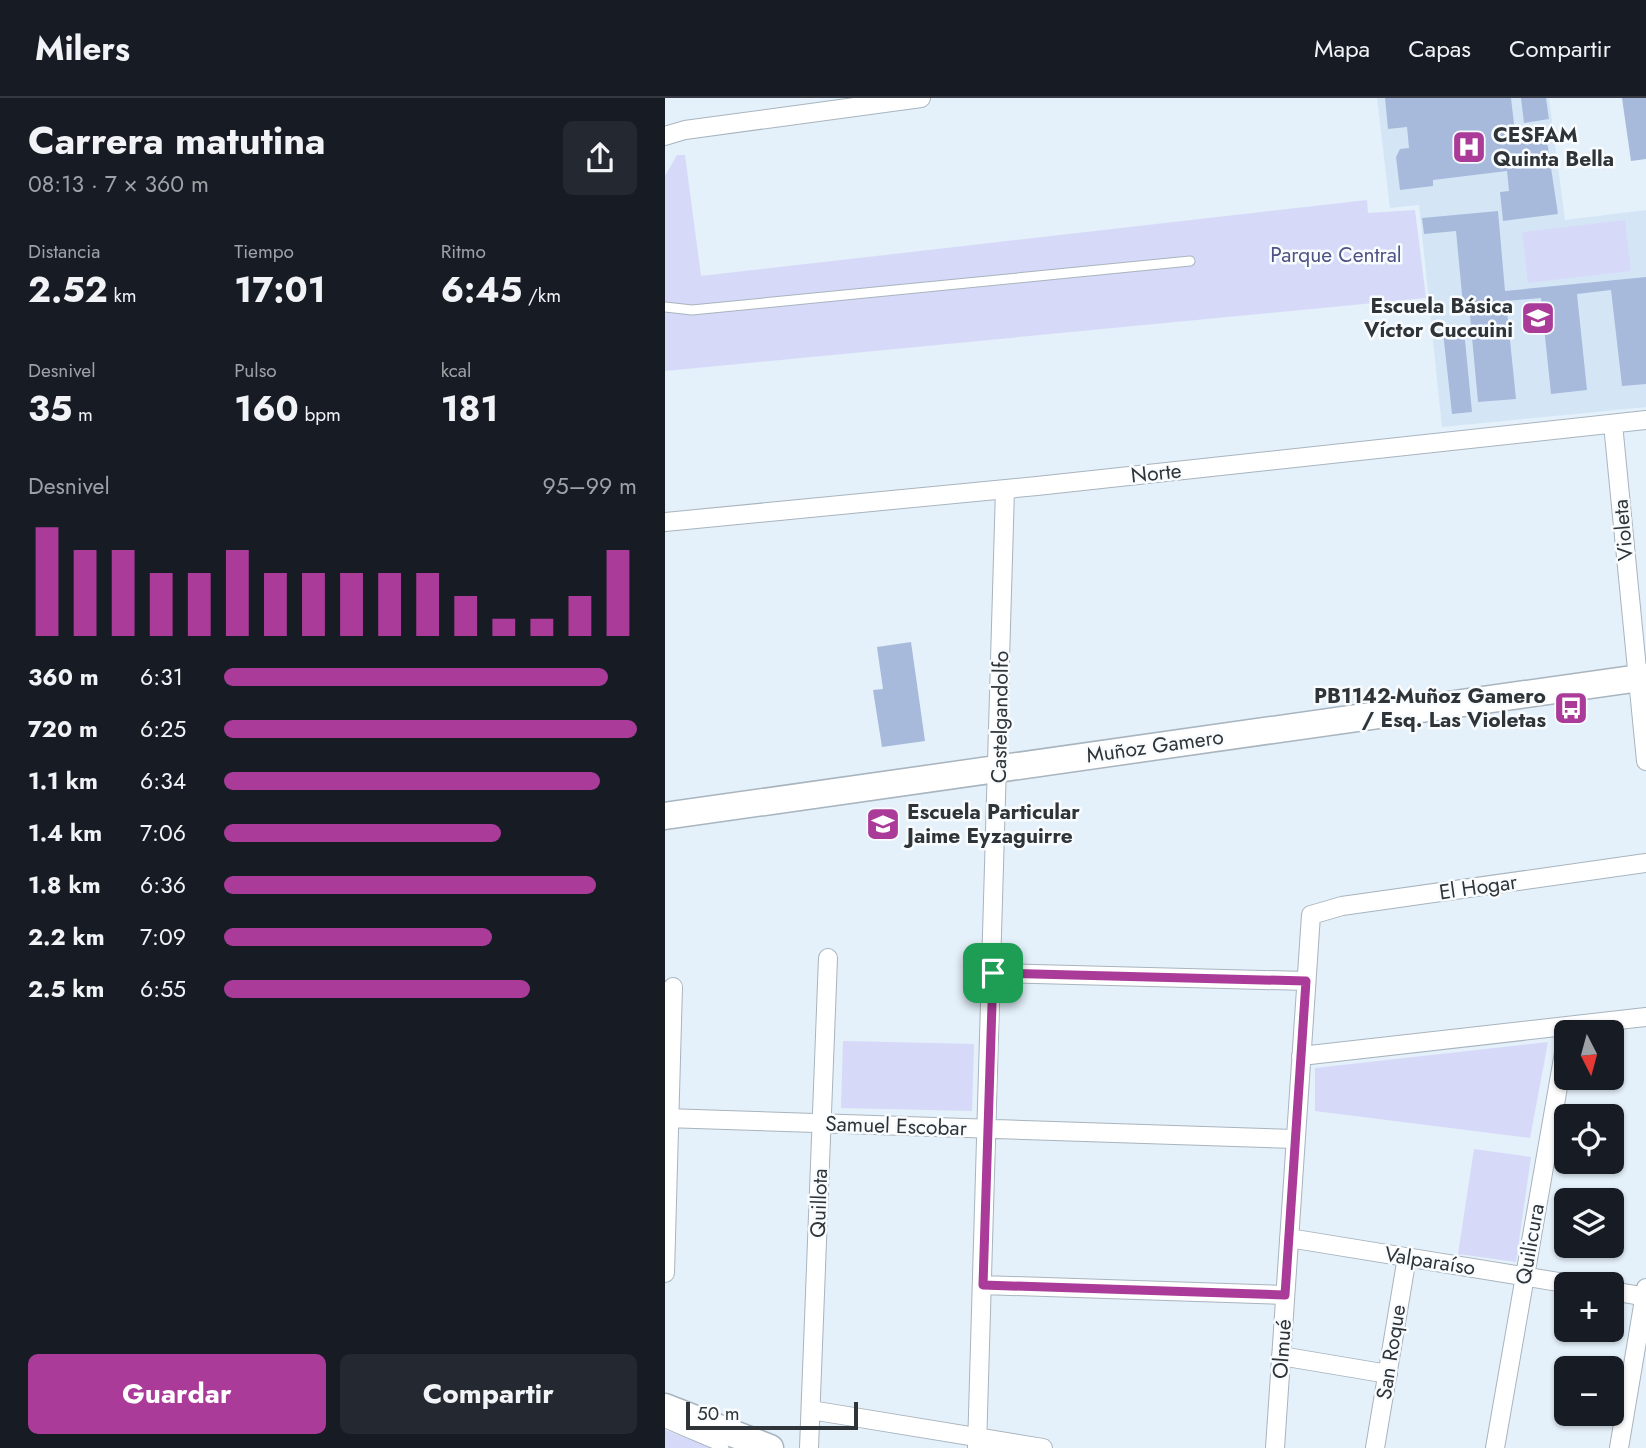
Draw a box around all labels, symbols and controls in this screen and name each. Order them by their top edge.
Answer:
text: Milers [35,25,130,72]
text: Mapa [1314,31,1370,66]
text: Capas [1408,31,1471,66]
text: Compartir [1509,31,1611,66]
text: Carrera matutina [28,113,326,168]
place label: CESFAM Quinta Bella [1493,120,1614,174]
button: share [563,121,637,195]
hospital icon: CESFAM Quinta Bella [1450,128,1488,166]
text: 08:13 · 7 × 360 m [28,167,209,201]
text: Distancia [28,238,100,265]
text: Tiempo [234,238,294,265]
text: Ritmo [441,238,486,265]
park label: Parque Central [1270,240,1402,270]
text: 2.52 [28,265,108,315]
text: 17:01 [234,265,326,315]
text: 6:45 [441,265,522,315]
text: km [108,282,137,309]
text: /km [522,282,561,309]
place label: Escuela Básica Víctor Cuccuini [1363,291,1513,345]
school or university icon: Escuela Básica Víctor Cuccuini [1519,299,1557,337]
text: Desnivel [28,357,96,384]
text: Pulso [234,357,277,384]
text: kcal [441,357,471,384]
text: 35 [28,384,72,434]
text: 160 [234,384,299,434]
text: 181 [441,384,498,434]
text: m [72,401,93,428]
text: bpm [299,401,341,428]
street label: Norte [1129,455,1183,491]
text: Desnivel [28,469,110,503]
text: 95–99 m [542,469,637,503]
street label: Violeta [1605,498,1641,562]
street label: Castelgandolfo [984,651,1016,783]
text: 360 m [28,660,99,694]
text: 6:31 [140,660,183,694]
place label: PB1142-Muñoz Gamero / Esq. Las Violetas [1314,681,1546,735]
bus stop icon: PB1142-Muñoz Gamero / Esq. Las Violetas [1552,689,1590,727]
text: 720 m [28,712,98,746]
text: 6:25 [140,712,186,746]
street label: Muñoz Gamero [1085,722,1225,770]
text: 1.1 km [28,764,98,798]
text: 6:34 [140,764,186,798]
place label: Escuela Particular Jaime Eyzaguirre [903,797,1080,851]
school or university icon: Escuela Particular Jaime Eyzaguirre [864,805,902,843]
text: 1.4 km [28,816,102,850]
text: 7:06 [140,816,186,850]
street label: El Hogar [1437,867,1520,907]
text: 1.8 km [28,868,101,902]
text: 6:36 [140,868,186,902]
text: 2.2 km [28,920,105,954]
text: 7:09 [140,920,186,954]
pin [963,943,1023,1003]
icon: arrive [974,954,1012,992]
text: 2.5 km [28,972,104,1006]
text: 6:55 [140,972,186,1006]
north arrow [1554,1020,1624,1090]
map controls [1554,1020,1624,1426]
button: locate [1554,1104,1624,1174]
street label: Samuel Escobar [825,1109,968,1143]
street label: Quillota [803,1168,835,1238]
button: layers [1554,1188,1624,1258]
street label: Quilicura [1508,1201,1552,1287]
street label: Valparaíso [1382,1239,1478,1283]
button: + [1554,1272,1624,1342]
street label: San Roque [1369,1302,1413,1402]
street label: Olmué [1265,1318,1299,1380]
button: Guardar [28,1354,326,1434]
button: Compartir [340,1354,637,1434]
button: − [1554,1356,1624,1426]
scale bar [686,1399,857,1431]
text: 50 m [697,1400,740,1427]

